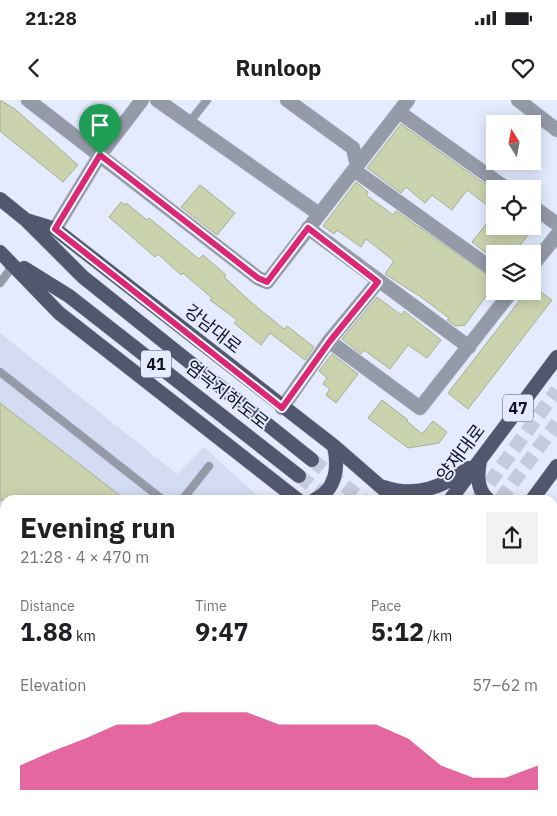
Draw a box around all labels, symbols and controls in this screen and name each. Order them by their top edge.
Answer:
text: 21:28 [25,6,77,30]
text: Runloop [236,53,321,82]
icon: back [20,54,48,82]
icon: heart [509,54,537,82]
pin [79,104,121,155]
icon: arrive [86,111,114,139]
north arrow [486,115,541,170]
map controls [486,115,541,300]
button: locate [486,180,541,235]
button: layers [486,245,541,300]
street label: 강남대로 [180,299,246,358]
road number: 41 [141,350,171,378]
street label: 염곡지하도로 [181,355,274,434]
road number: 47 [503,394,533,422]
street label: 양재대로 [431,419,490,486]
text: Evening run [20,509,176,546]
button: share [486,512,538,564]
text: 21:28 · 4 × 470 m [20,547,149,567]
text: Distance [20,597,75,615]
text: Time [195,597,227,615]
text: Pace [371,597,401,615]
text: 1.88 [20,615,73,648]
text: 9:47 [195,615,249,648]
text: 5:12 [371,615,424,648]
text: km [73,627,96,645]
text: /km [424,627,452,645]
text: Elevation [20,675,86,695]
text: 57–62 m [472,675,538,695]

